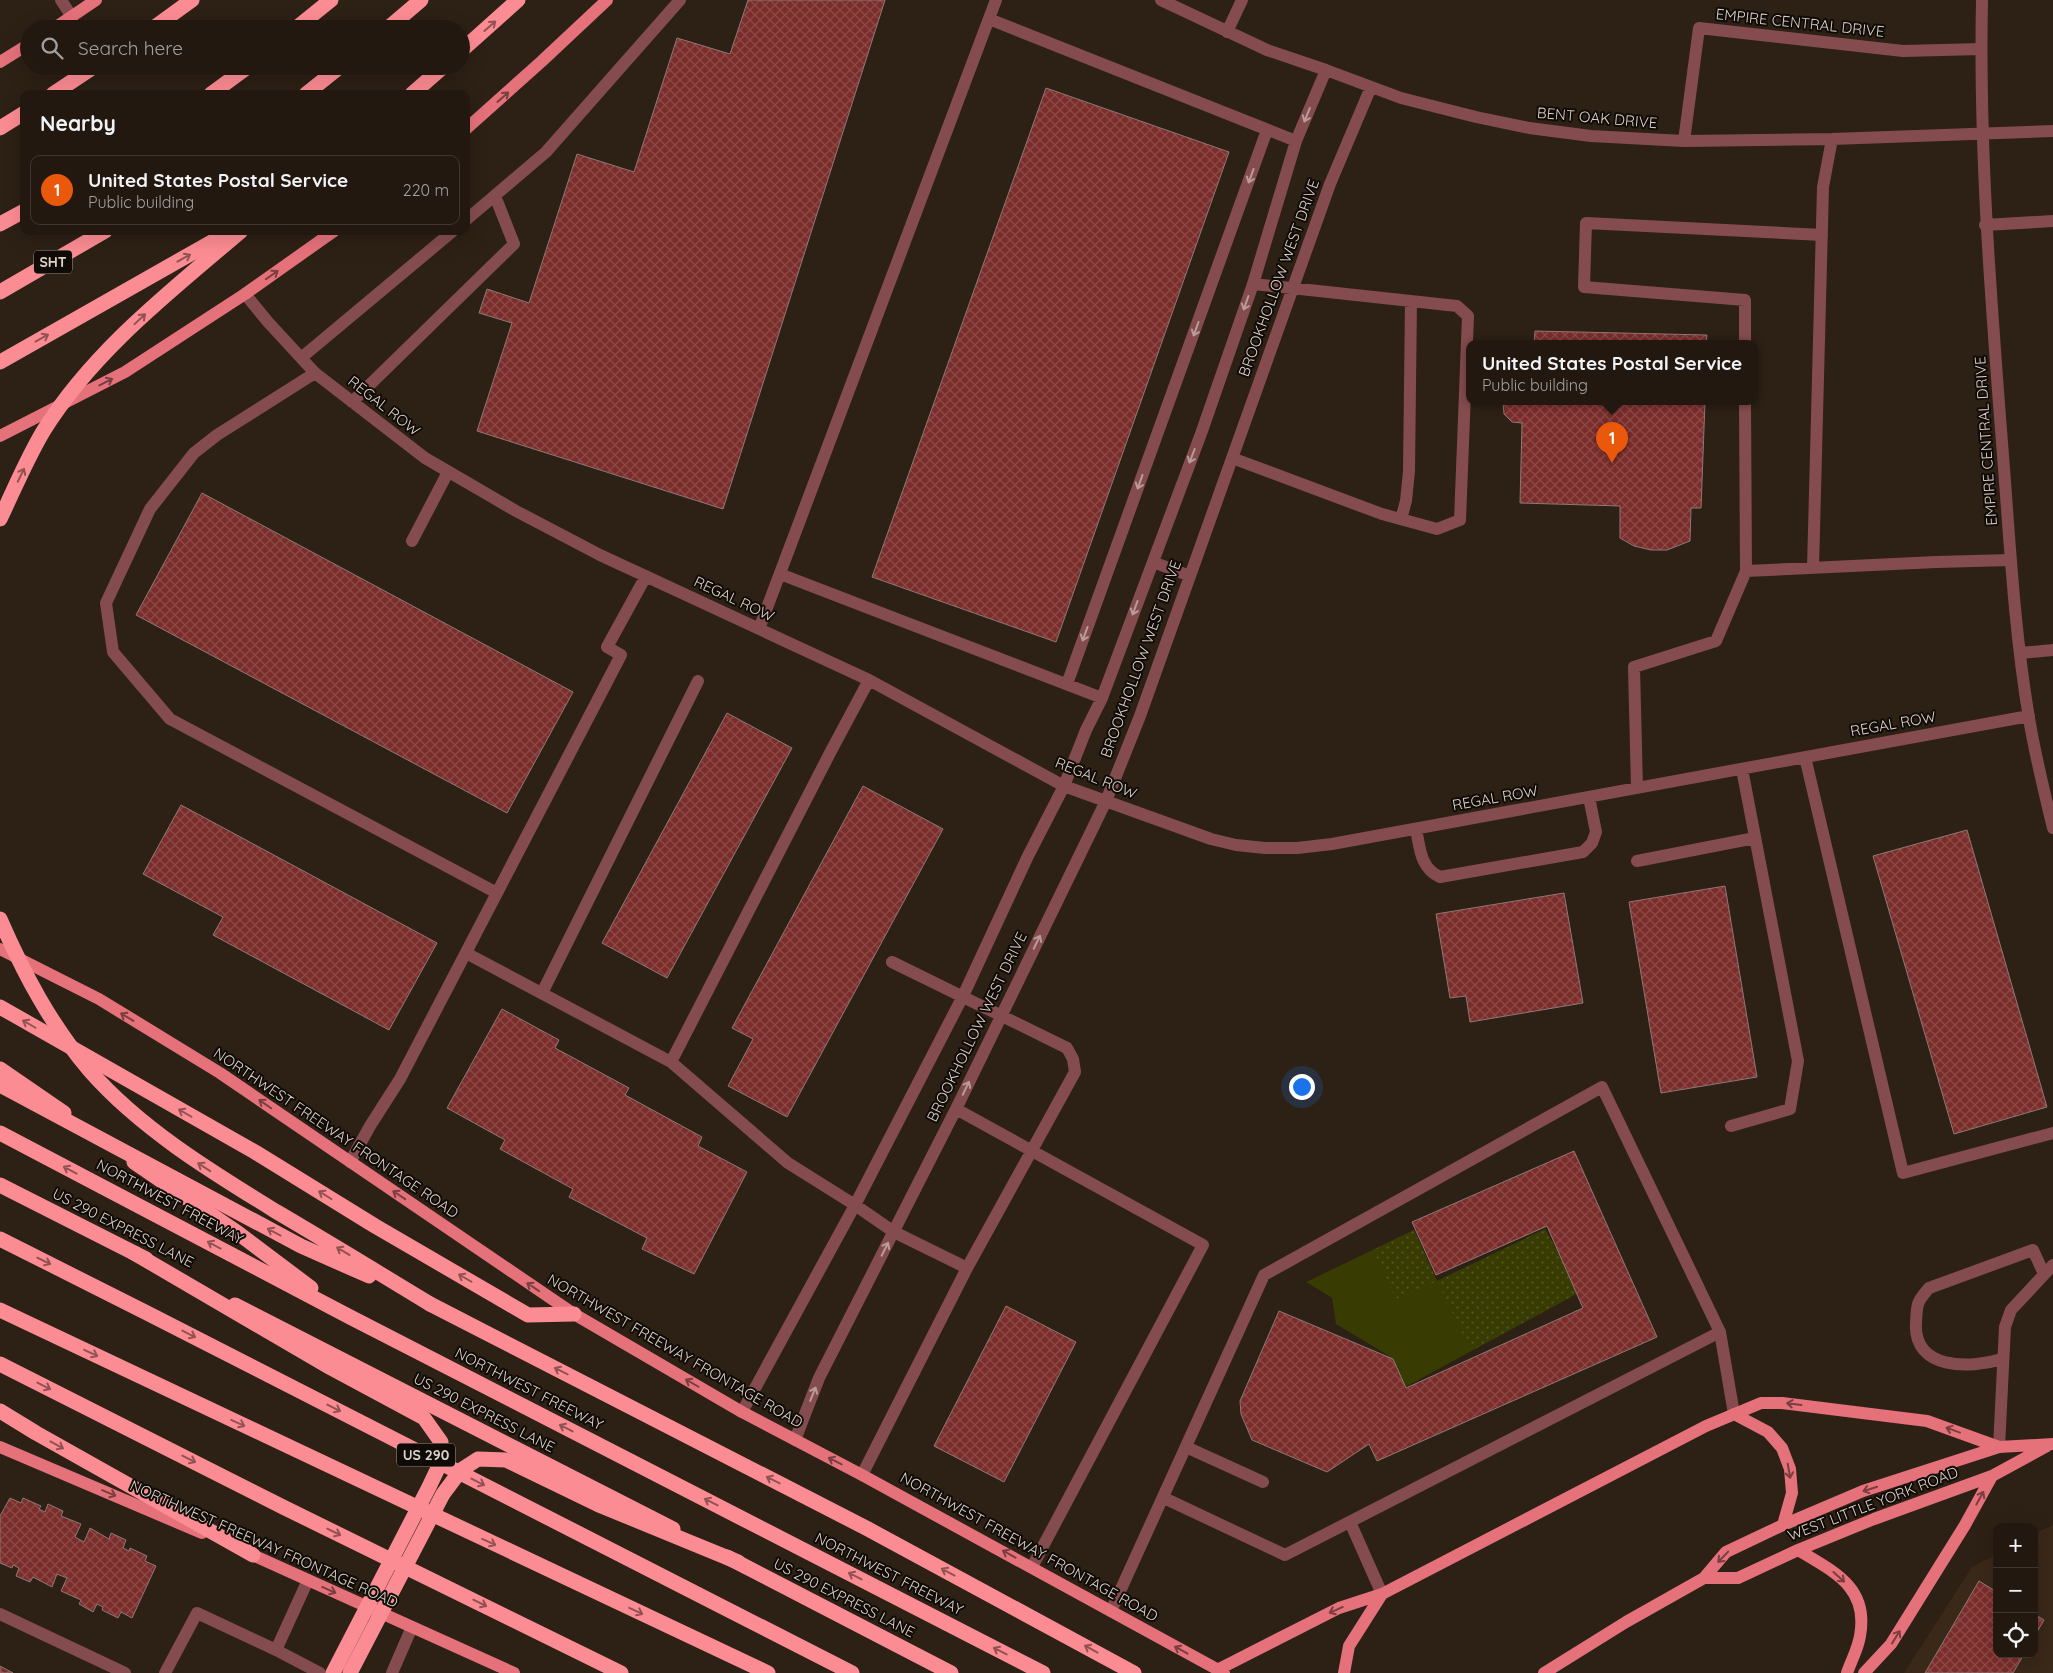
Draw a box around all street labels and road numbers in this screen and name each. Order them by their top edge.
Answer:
street label: EMPIRE CENTRAL DRIVE [1715,4,1885,41]
street label: BENT OAK DRIVE [1536,103,1658,132]
street label: BROOKHOLLOW WEST DRIVE [1234,177,1323,379]
road number: SHT [34,250,72,274]
street label: EMPIRE CENTRAL DRIVE [1970,356,2001,526]
street label: REGAL ROW [344,371,425,440]
street label: BROOKHOLLOW WEST DRIVE [1096,558,1185,760]
street label: REGAL ROW [691,572,778,626]
street label: REGAL ROW [1849,707,1938,740]
street label: REGAL ROW [1052,753,1140,803]
street label: REGAL ROW [1451,781,1540,814]
street label: BROOKHOLLOW WEST DRIVE [922,929,1031,1125]
street label: NORTHWEST FREEWAY FRONTAGE ROAD [210,1043,463,1222]
street label: NORTHWEST FREEWAY [93,1155,248,1249]
street label: US 290 EXPRESS LANE [49,1184,197,1271]
street label: NORTHWEST FREEWAY FRONTAGE ROAD [544,1269,806,1432]
street label: NORTHWEST FREEWAY [452,1343,607,1434]
street label: US 290 EXPRESS LANE [410,1370,558,1456]
road number: US 290 [397,1444,455,1466]
street label: WEST LITTLE YORK ROAD [1785,1462,1961,1545]
street label: NORTHWEST FREEWAY FRONTAGE ROAD [897,1468,1162,1626]
street label: NORTHWEST FREEWAY FRONTAGE ROAD [127,1476,401,1612]
street label: NORTHWEST FREEWAY [812,1528,967,1619]
street label: US 290 EXPRESS LANE [770,1554,918,1641]

